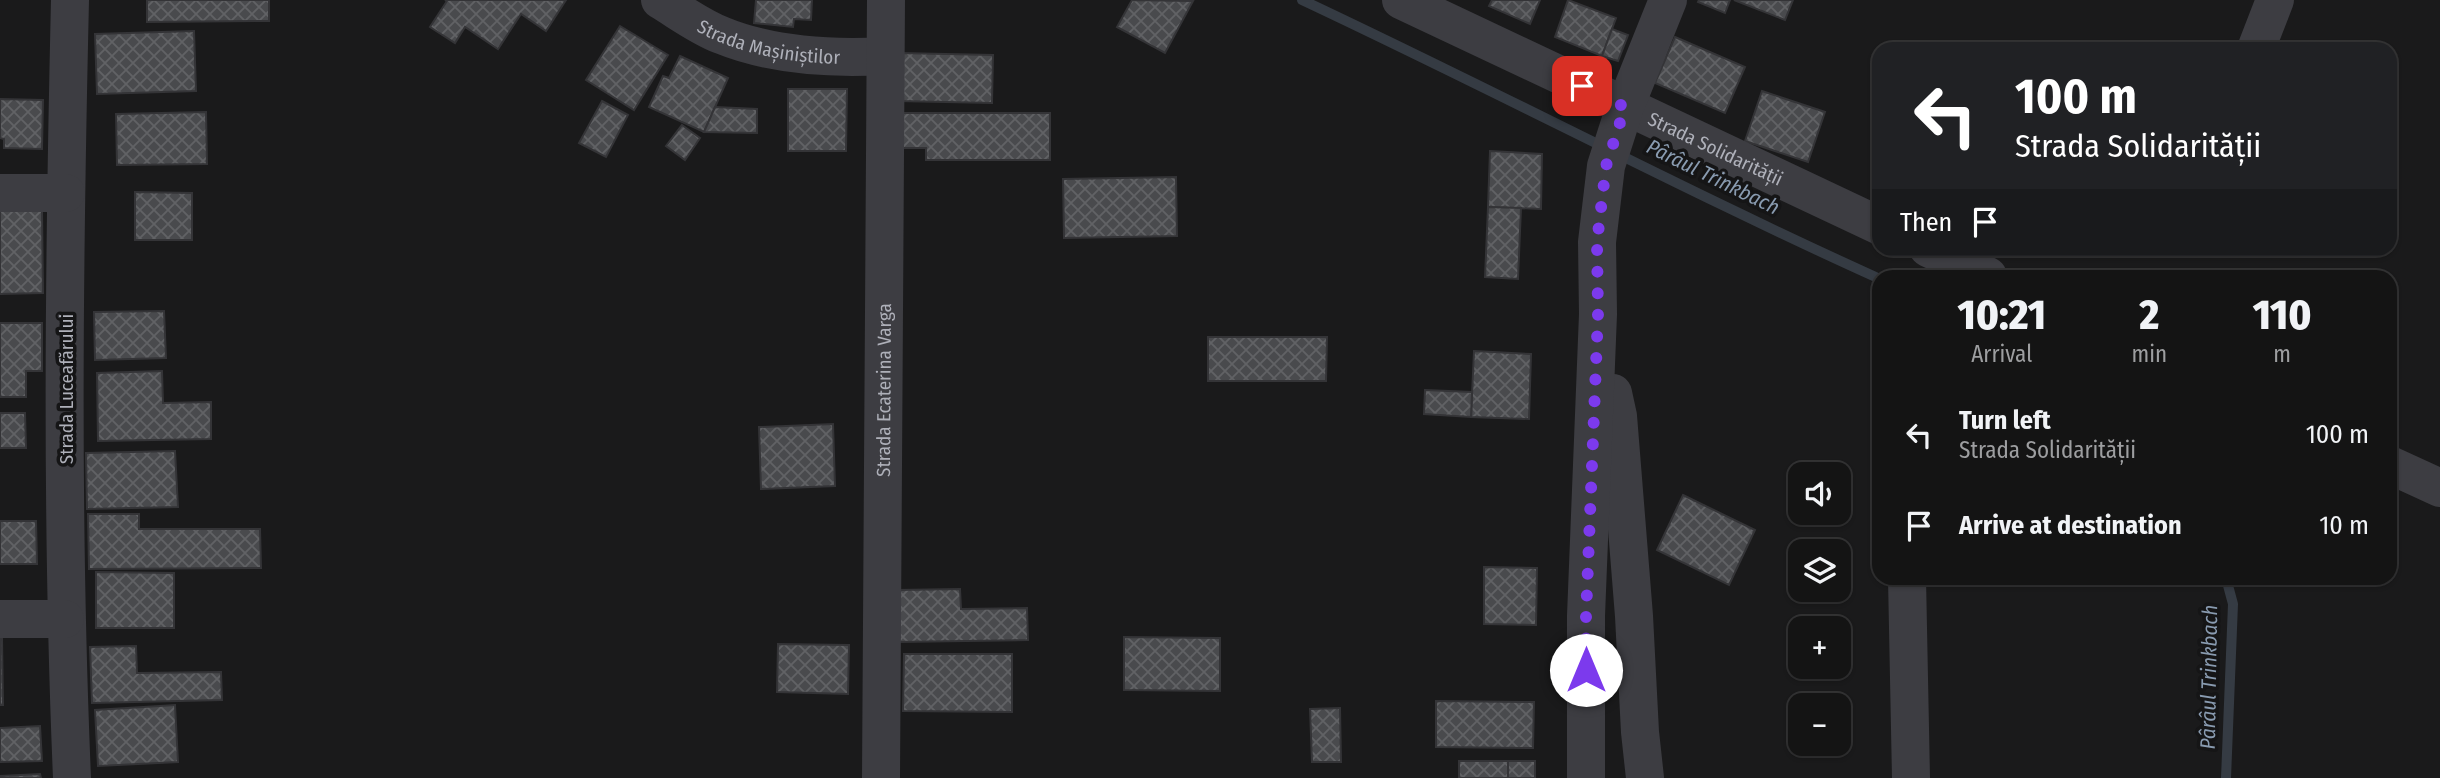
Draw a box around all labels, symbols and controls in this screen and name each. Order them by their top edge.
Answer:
street label: Strada Mașiniștilor [693,15,841,69]
pin [1552,56,1612,116]
icon: arrive [1563,67,1601,105]
text: 100 m [2015,67,2137,126]
icon: left [1900,70,1991,161]
street label: Strada Solidarității [1644,107,1787,191]
text: Strada Solidarității [2015,127,2261,165]
water label: Pârâul Trinkbach [1642,134,1784,220]
icon: arrive [1966,203,2004,241]
text: Then [1900,207,1952,238]
text: 10:21 [1958,290,2046,340]
text: 2 [2139,290,2159,340]
text: 110 [2253,290,2311,340]
street label: Strada Ecaterina Varga [872,303,896,477]
street label: Strada Luceafărului [55,314,78,464]
text: Arrival [1971,340,2032,368]
text: min [2131,340,2167,368]
text: m [2273,340,2291,368]
text: Turn left [1959,405,2051,436]
icon: left [1900,416,1938,454]
text: 100 m [2306,419,2369,450]
text: Strada Solidarității [1959,436,2136,464]
map controls [1788,462,1851,756]
button: sound [1788,462,1851,525]
icon: arrive [1900,507,1938,545]
text: Arrive at destination [1959,510,2182,541]
text: 10 m [2319,510,2369,541]
button: layers [1788,539,1851,602]
water label: Pârâul Trinkbach [2195,604,2223,750]
button: + [1788,616,1851,679]
position arrow [1549,633,1623,707]
button: − [1788,693,1851,756]

